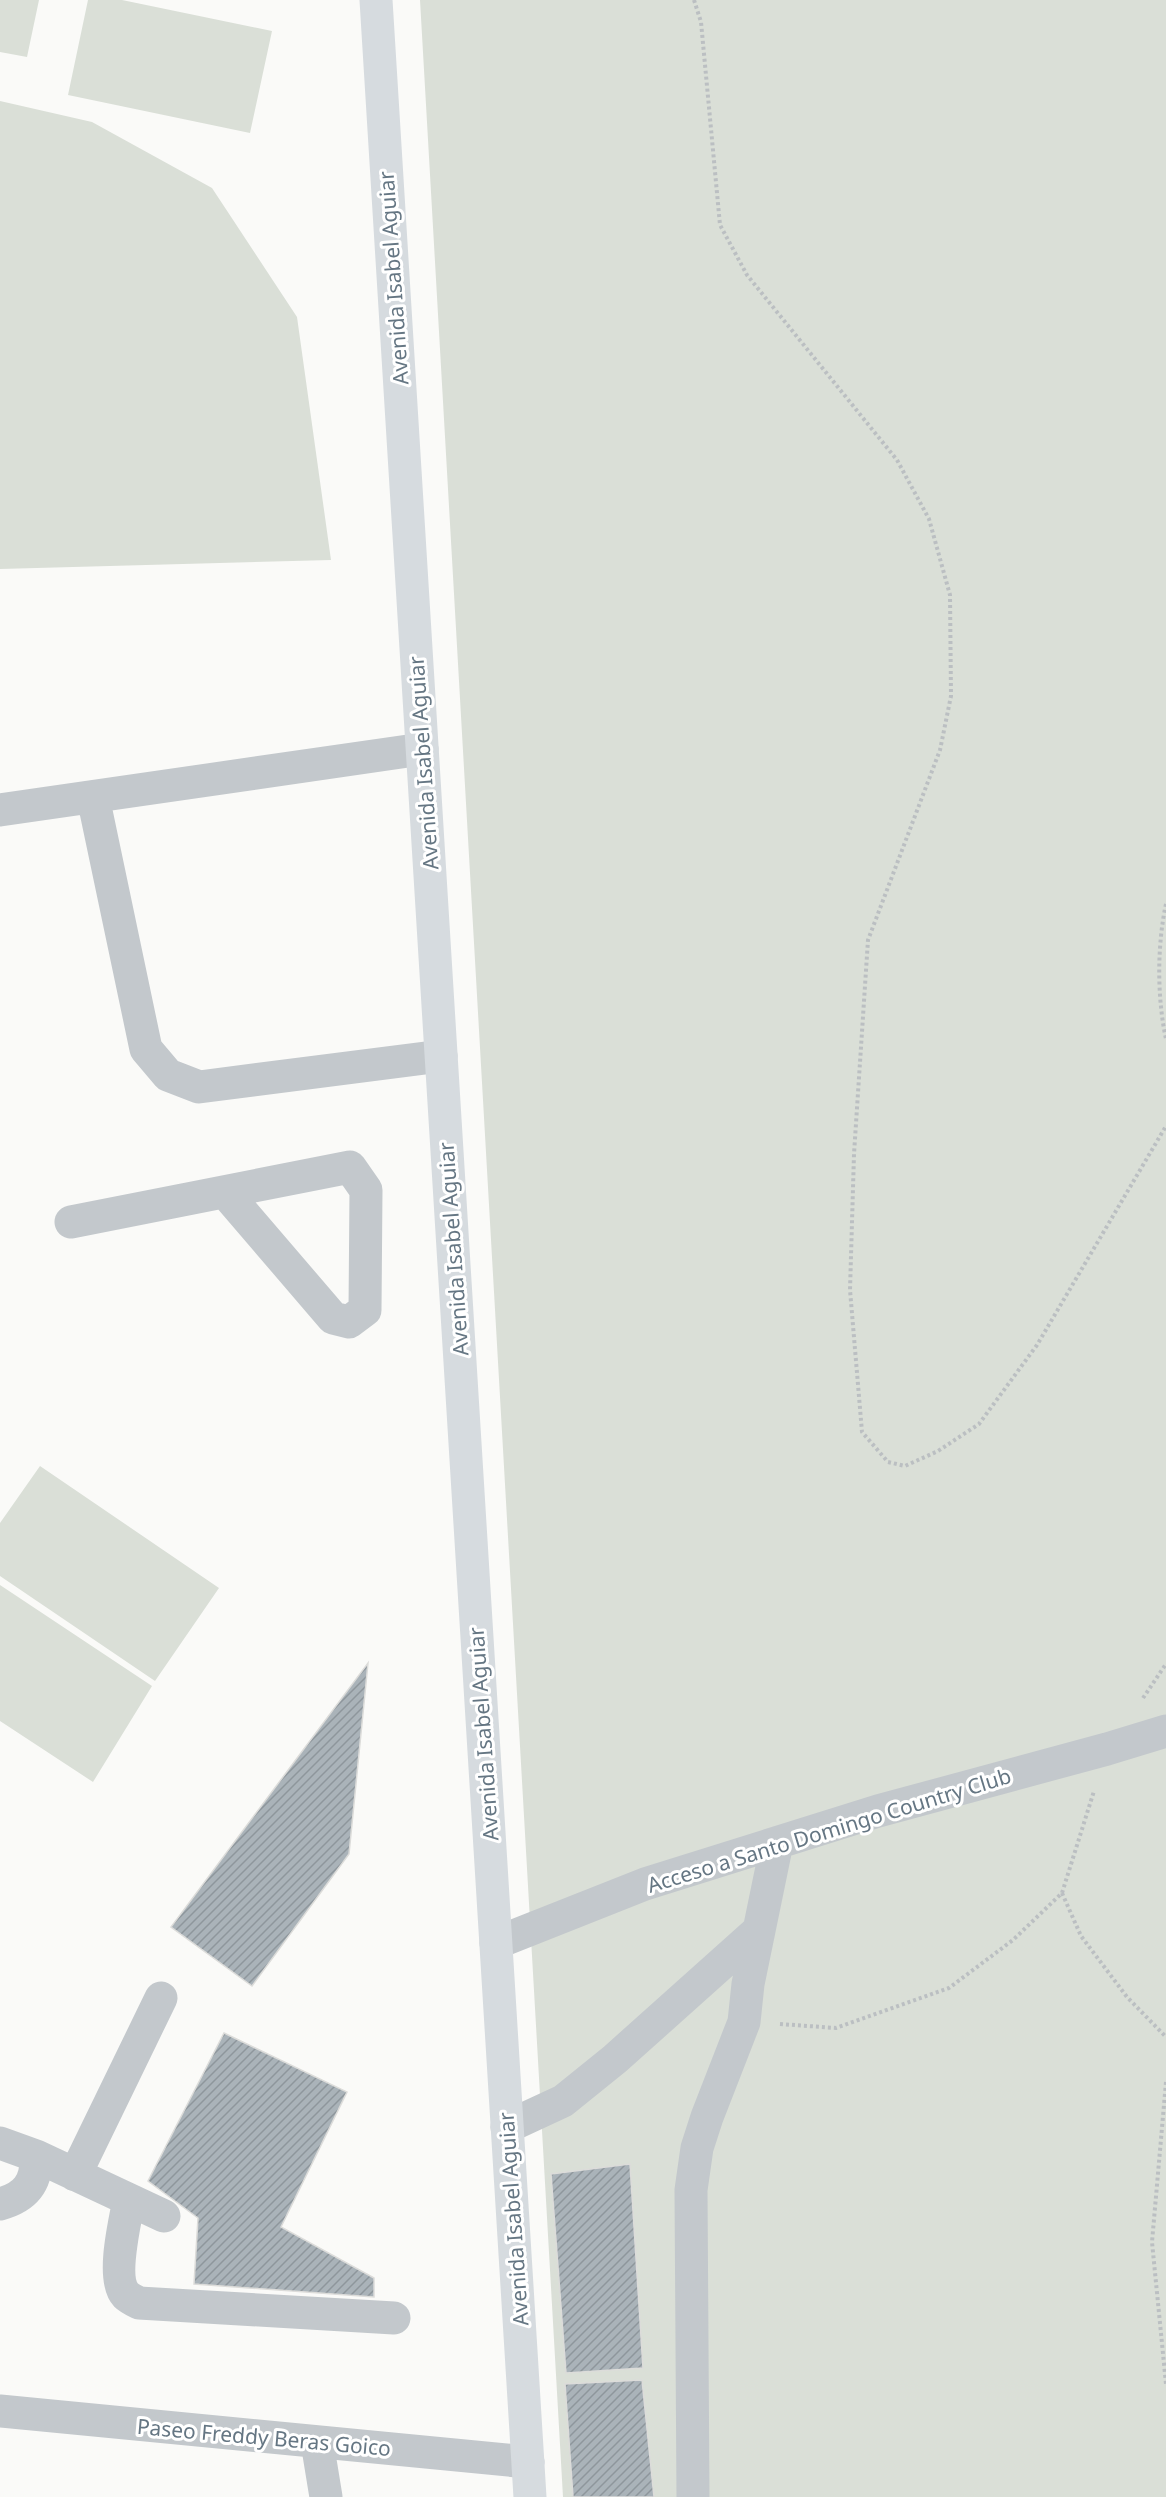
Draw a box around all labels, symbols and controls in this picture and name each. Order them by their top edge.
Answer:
street label: Avenida Isabel Aguiar [372,170,414,386]
street label: Avenida Isabel Aguiar [402,655,444,871]
street label: Avenida Isabel Aguiar [432,1141,474,1357]
street label: Avenida Isabel Aguiar [462,1626,504,1842]
street label: Acceso a Santo Domingo Country Club [644,1761,1014,1899]
street label: Avenida Isabel Aguiar [492,2111,534,2327]
street label: Paseo Freddy Beras Goico [136,2412,392,2462]

